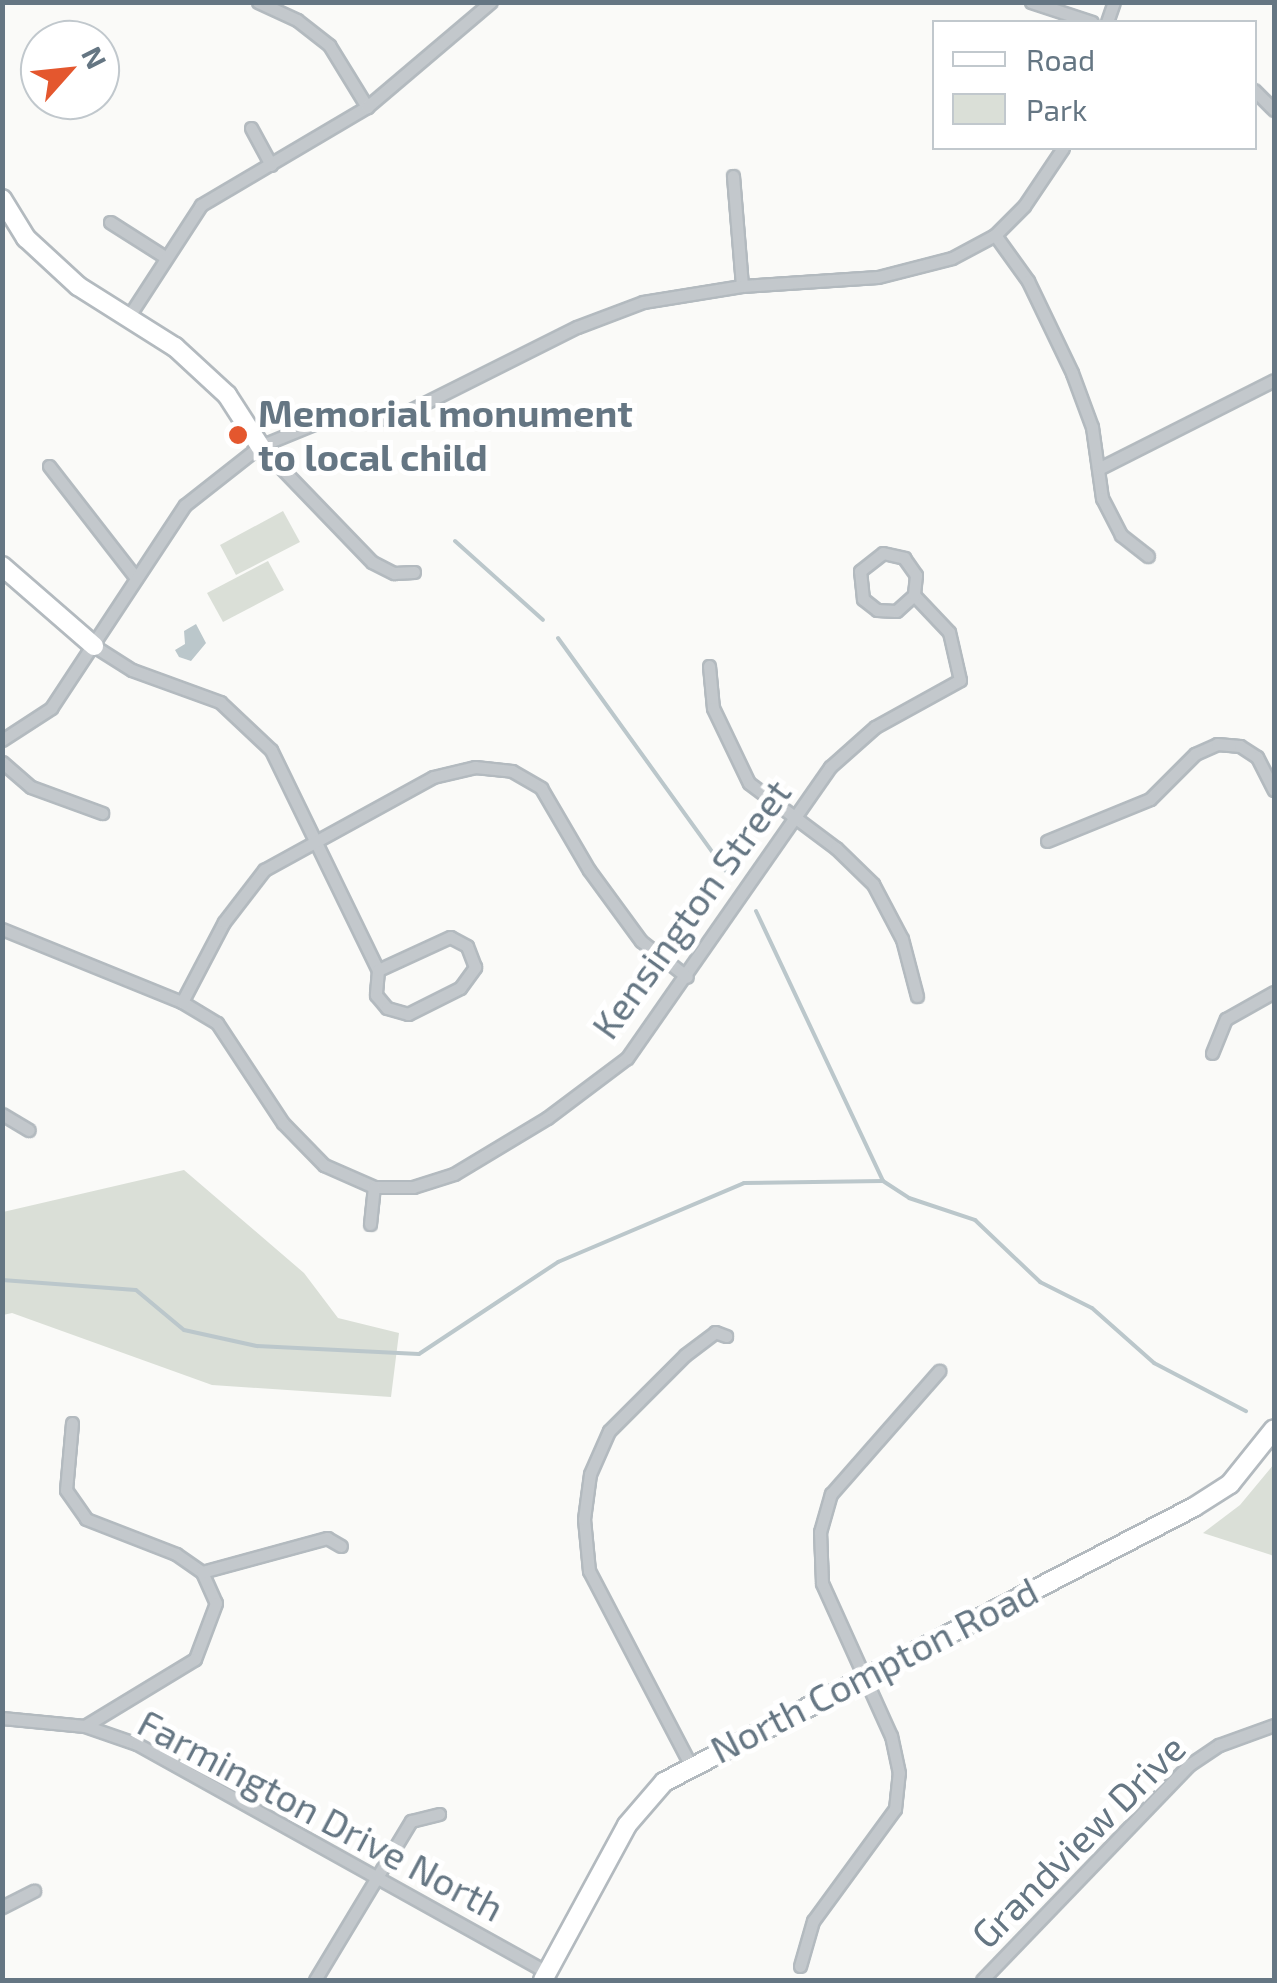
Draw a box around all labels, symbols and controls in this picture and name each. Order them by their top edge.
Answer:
north arrow [20,20,120,120]
legend [932,20,1257,150]
text: N [75,41,115,74]
text: Road [1026,41,1095,77]
text: Park [1026,91,1087,127]
place label: Memorial monument to local child [258,390,634,479]
marker: Memorial monument to local child [227,424,249,446]
street label: Kensington Street [582,771,800,1047]
street label: North Compton Road [703,1568,1045,1772]
street label: Farmington Drive North [131,1699,511,1931]
street label: Grandview Drive [962,1725,1194,1957]

